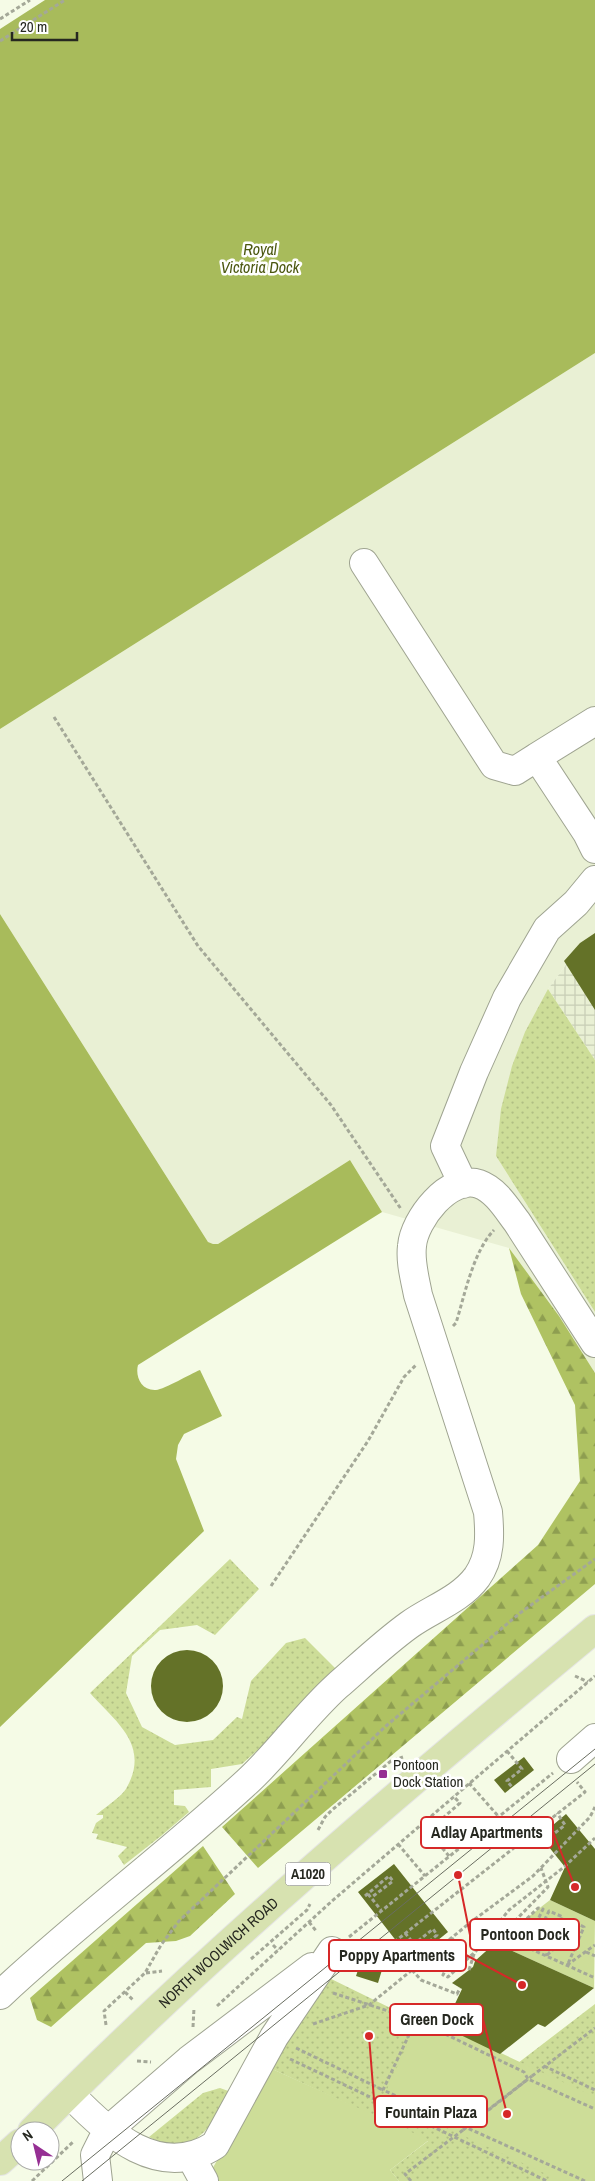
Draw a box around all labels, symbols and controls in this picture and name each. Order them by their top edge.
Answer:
scale bar [12,10,78,42]
text: 20 m [20,16,47,37]
water label: Royal Victoria Dock [221,238,300,278]
place label: Pontoon Dock Station [393,1754,463,1792]
marker: Pontoon Dock Station [377,1768,389,1780]
callout: Adlay Apartments [421,1817,553,1848]
text: Adlay Apartments [431,1821,543,1843]
road number: A1020 [286,1862,330,1886]
street label: NORTH WOOLWICH ROAD [154,1892,283,2013]
callout: Pontoon Dock [470,1919,579,1950]
text: Pontoon Dock [481,1923,570,1945]
callout: Poppy Apartments [329,1940,466,1971]
text: Poppy Apartments [339,1944,455,1966]
callout: Green Dock [390,2004,483,2035]
text: Green Dock [400,2008,475,2030]
callout: Fountain Plaza [375,2096,487,2127]
text: Fountain Plaza [385,2101,478,2123]
north arrow [10,2121,60,2171]
text: N [19,2126,36,2145]

